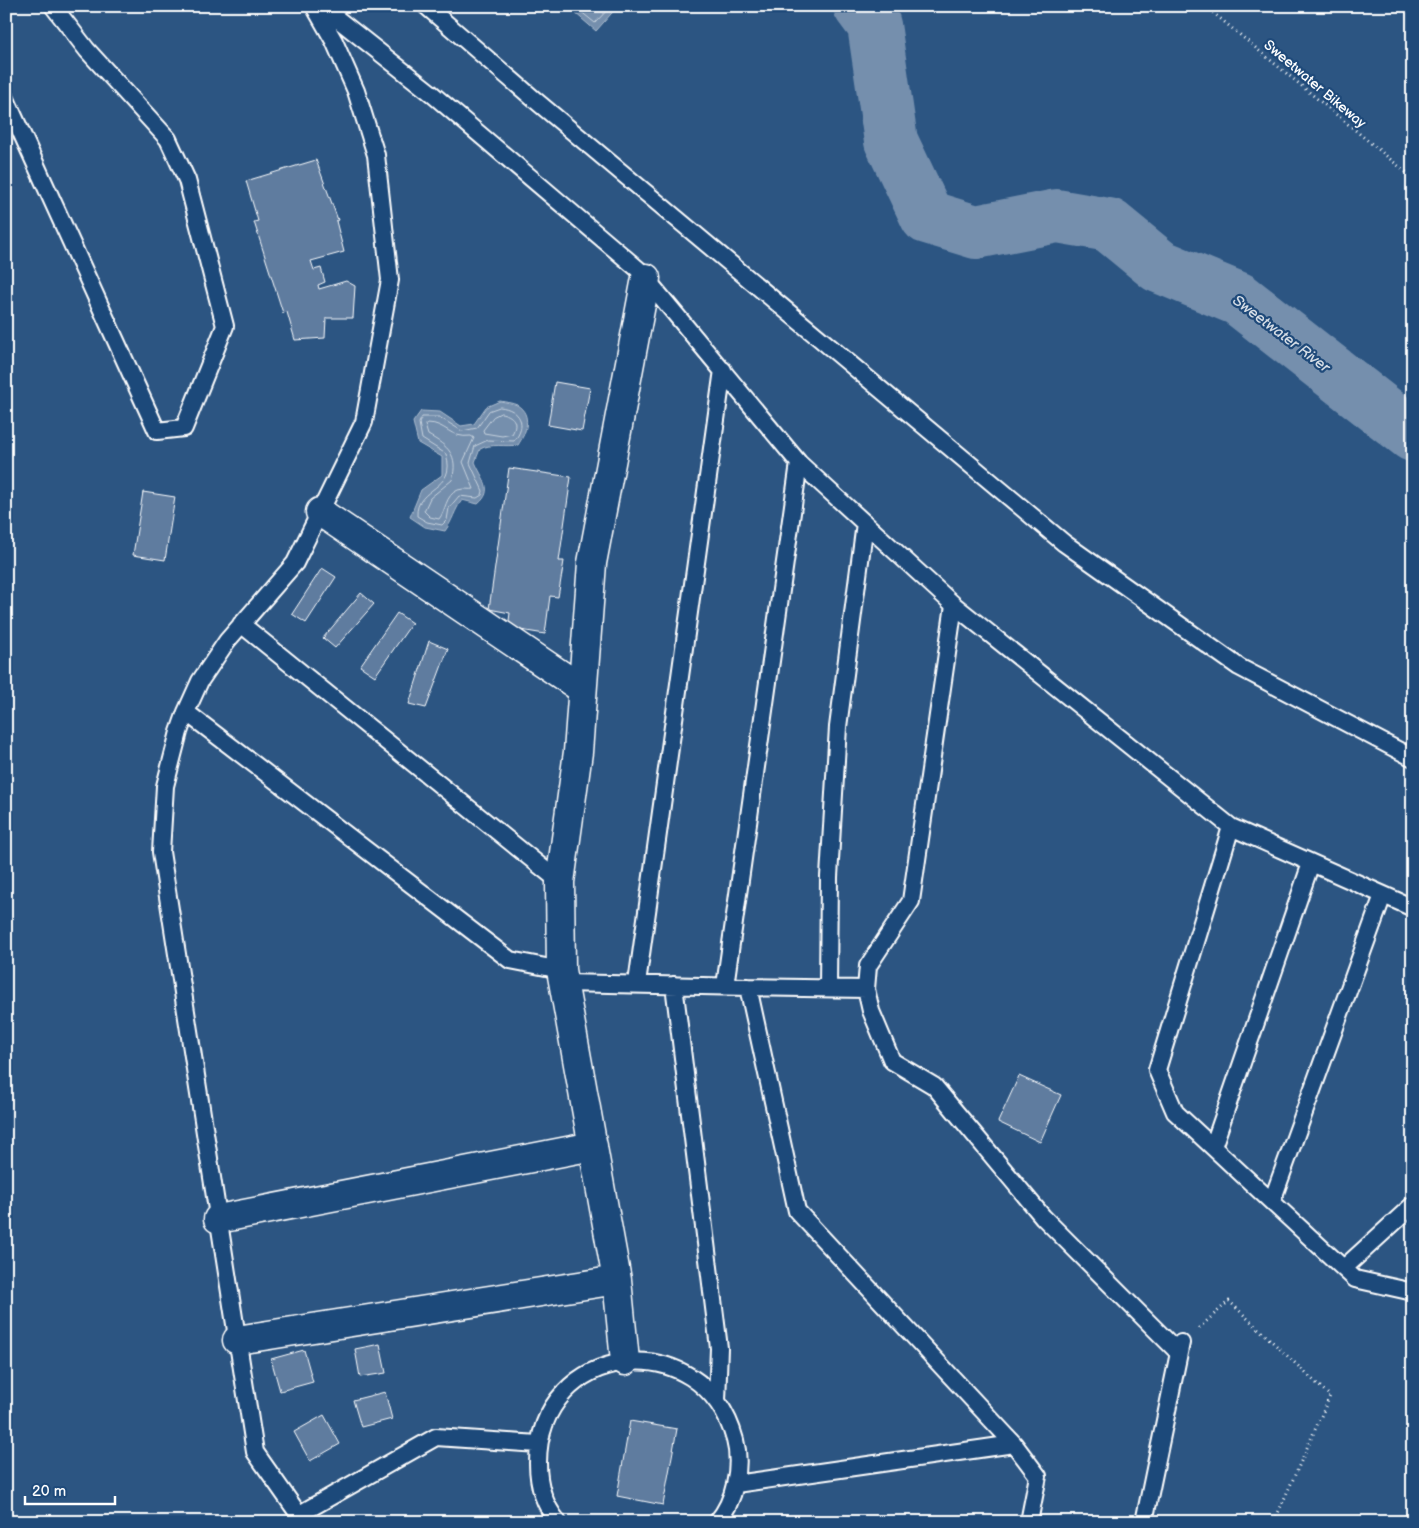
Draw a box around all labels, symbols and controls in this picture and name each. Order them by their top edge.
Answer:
street label: Sweetwater Bikeway [1260,36,1370,132]
water label: Sweetwater River [1228,291,1335,378]
scale bar [25,1473,115,1505]
text: 20 m [32,1482,66,1501]

